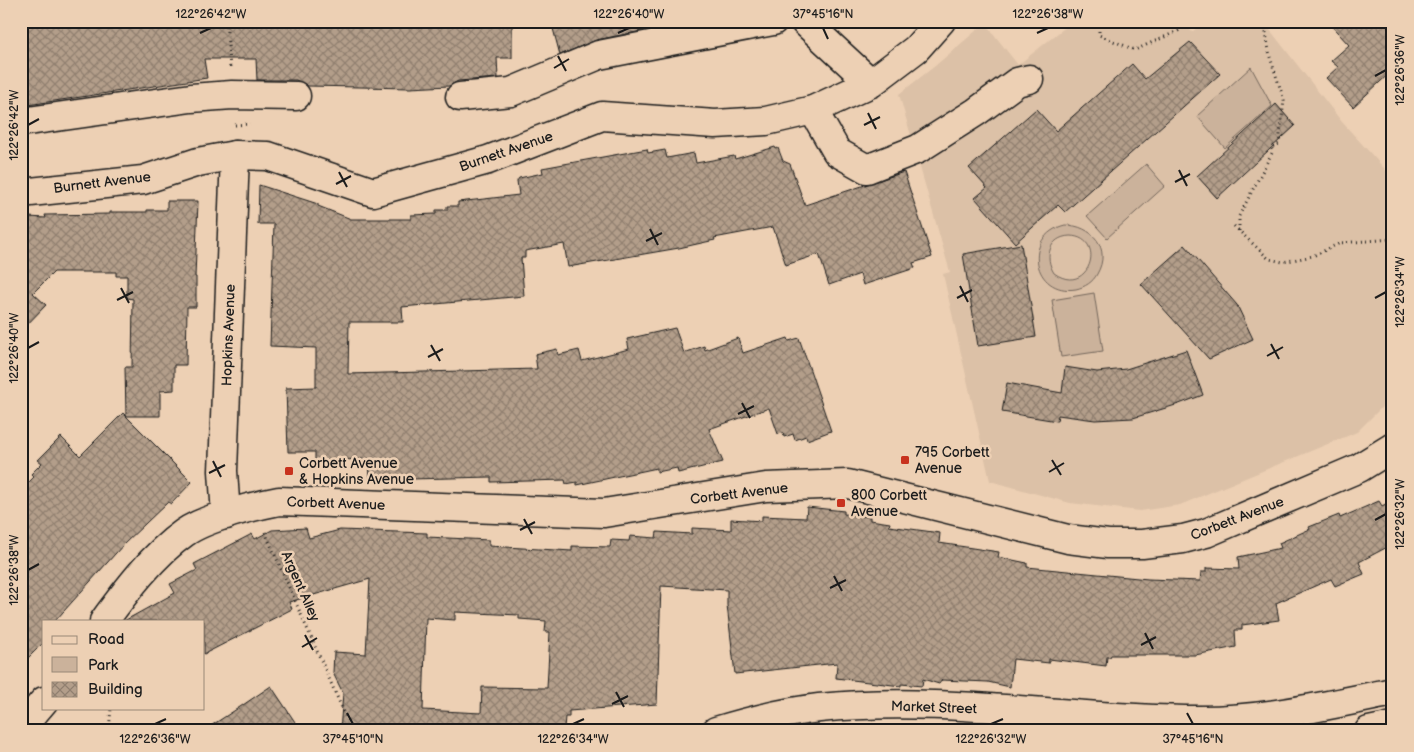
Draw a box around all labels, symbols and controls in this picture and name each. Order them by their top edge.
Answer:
text: 122°26'42"W [176,7,246,22]
text: 122°26'40"W [594,7,664,22]
text: 37°45'16"N [792,7,854,22]
text: 122°26'38"W [1013,7,1083,22]
text: 122°26'36"W [1393,34,1408,106]
text: 122°26'42"W [7,90,22,160]
street label: Burnett Avenue [457,127,555,175]
street label: Burnett Avenue [52,168,152,197]
text: 122°26'34"W [1393,256,1408,328]
street label: Hopkins Avenue [218,284,239,386]
text: 122°26'40"W [7,313,22,383]
place label: 795 Corbett Avenue [915,444,990,477]
marker: 795 Corbett Avenue [899,454,911,466]
place label: Corbett Avenue & Hopkins Avenue [299,455,414,488]
marker: Corbett Avenue & Hopkins Avenue [283,465,295,477]
text: 122°26'32"W [1393,478,1408,549]
street label: Corbett Avenue [689,479,789,508]
place label: 800 Corbett Avenue [851,487,928,520]
street label: Corbett Avenue [286,493,386,514]
street label: Corbett Avenue [1188,493,1286,544]
marker: 800 Corbett Avenue [835,497,847,509]
text: 122°26'38"W [7,535,22,605]
street label: Argent Alley [278,549,324,624]
legend [42,620,205,710]
text: Road [88,630,124,649]
text: Park [88,656,119,675]
text: Building [88,680,143,699]
street label: Market Street [891,698,978,718]
text: 122°26'36"W [119,732,191,747]
text: 37°45'10"N [323,732,383,747]
text: 122°26'34"W [537,732,609,747]
text: 122°26'32"W [956,732,1027,747]
text: 37°45'16"N [1162,732,1224,747]

